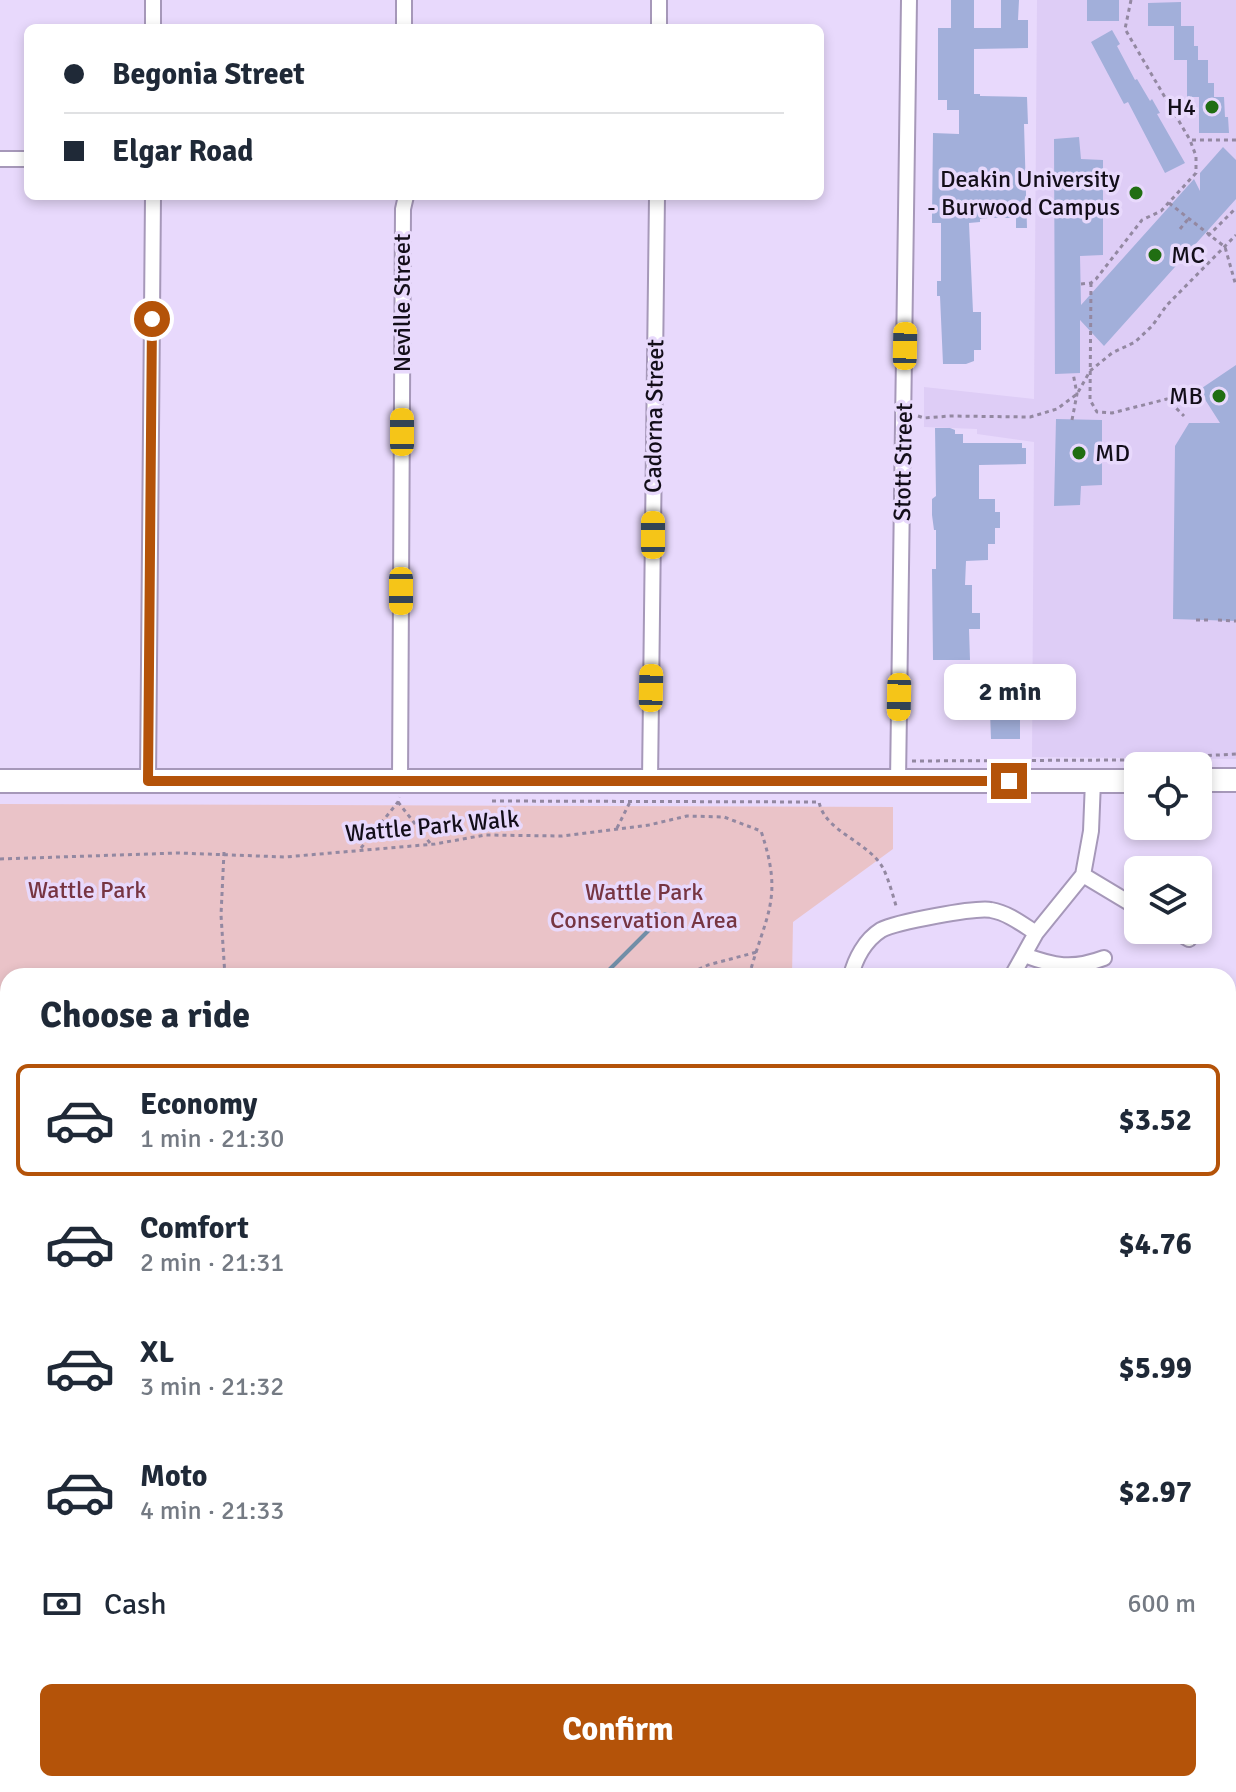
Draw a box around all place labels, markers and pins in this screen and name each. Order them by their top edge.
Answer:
place label: H4 [1167,92,1196,122]
marker: H4 [1203,98,1221,116]
place label: Deakin University - Burwood Campus [927,164,1120,222]
marker: Deakin University - Burwood Campus [1127,184,1145,202]
place label: MC [1171,240,1205,270]
marker: MC [1146,246,1164,264]
place label: MB [1169,381,1203,411]
marker: MB [1210,387,1228,405]
place label: MD [1095,438,1130,468]
marker: MD [1070,444,1088,462]

